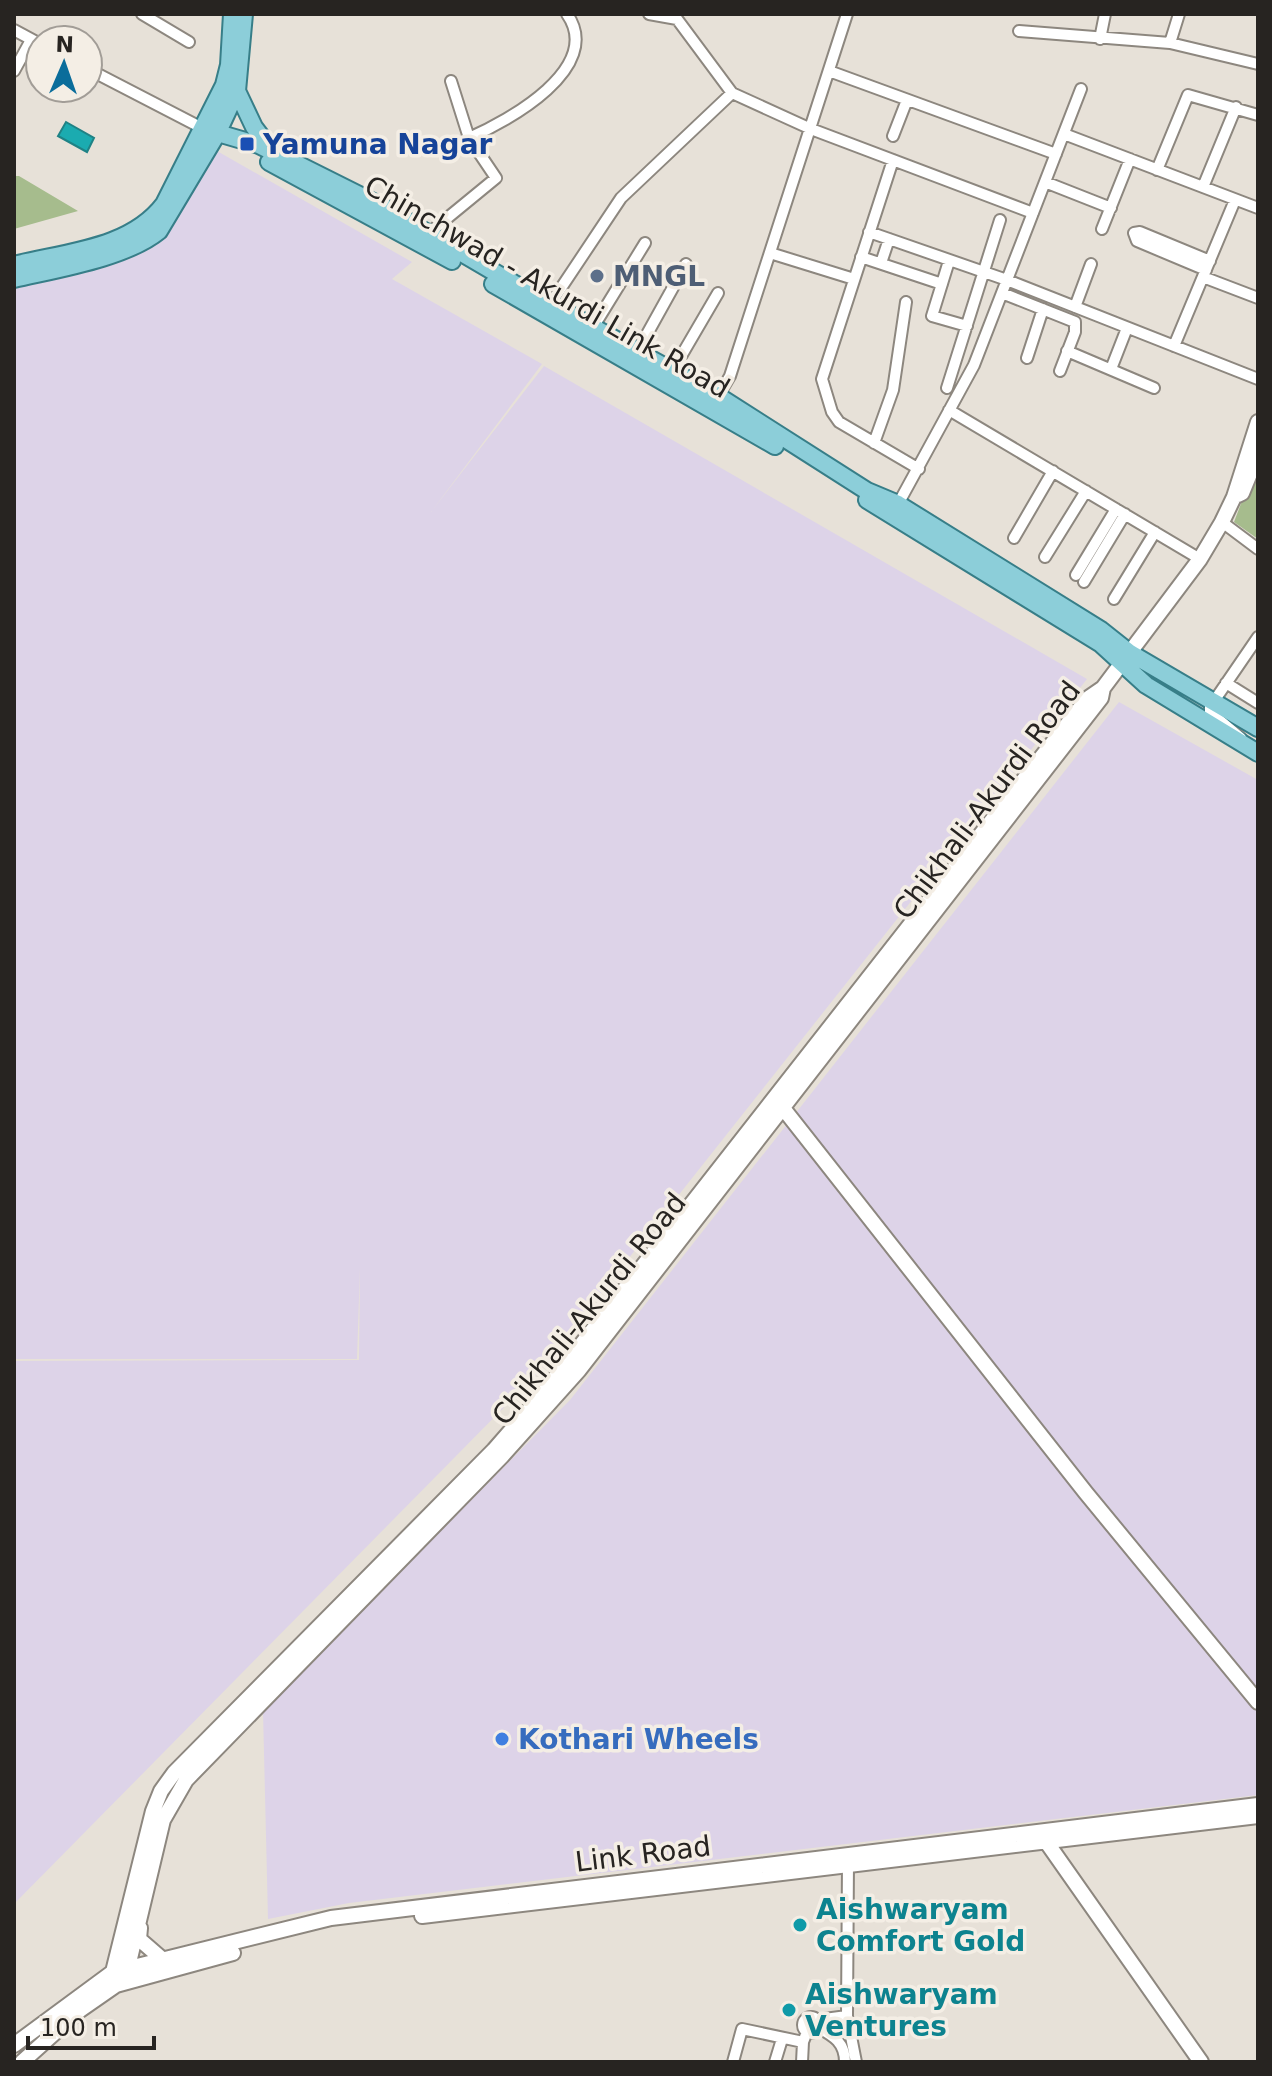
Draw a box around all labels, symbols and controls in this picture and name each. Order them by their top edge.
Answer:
north arrow [24,24,104,104]
text: N [55,32,74,57]
place label: Yamuna Nagar [262,128,493,161]
marker: Yamuna Nagar [238,135,256,153]
street label: Chinchwad - Akurdi Link Road [359,169,735,405]
place label: MNGL [613,260,705,293]
marker: MNGL [588,267,606,285]
street label: Chikhali-Akurdi Road [887,675,1087,925]
street label: Chikhali-Akurdi Road [485,1186,693,1432]
place label: Kothari Wheels [518,1723,759,1756]
marker: Kothari Wheels [493,1730,511,1748]
street label: Link Road [573,1829,713,1879]
place label: Aishwaryam Comfort Gold [816,1893,1025,1958]
marker: Aishwaryam Comfort Gold [791,1916,809,1934]
place label: Aishwaryam Ventures [805,1978,998,2043]
scale bar [28,2000,154,2050]
marker: Aishwaryam Ventures [780,2001,798,2019]
text: 100 m [40,2014,117,2042]

